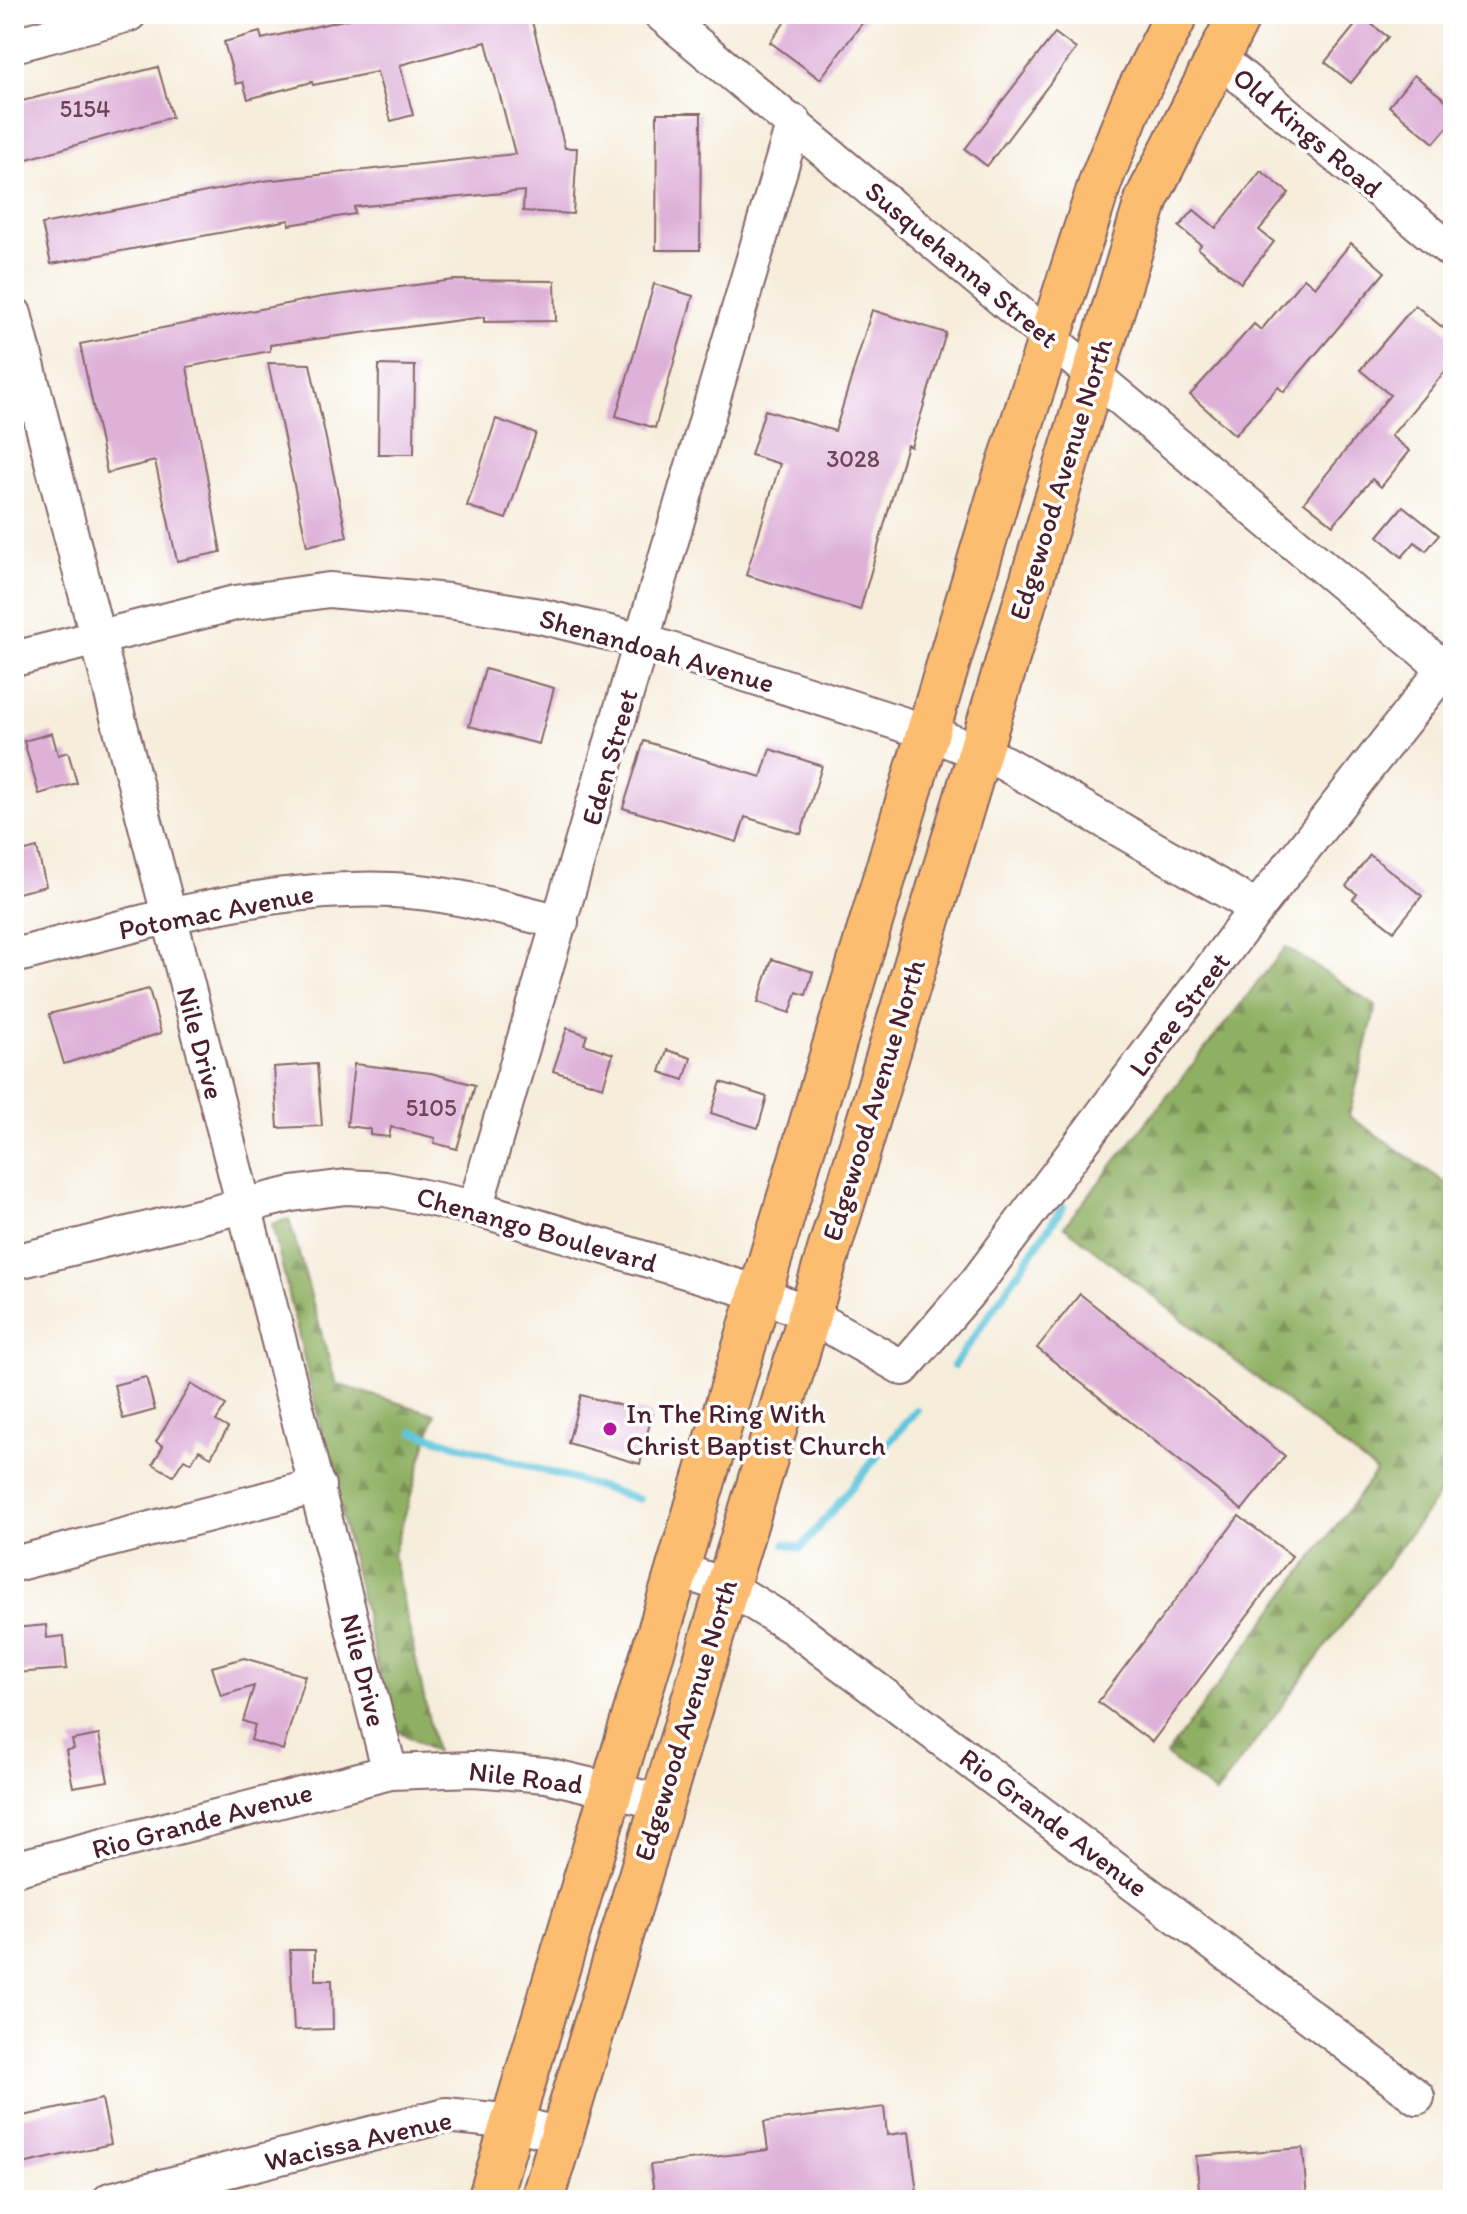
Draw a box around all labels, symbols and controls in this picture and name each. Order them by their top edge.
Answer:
street label: Old Kings Road [1226,60,1390,204]
house number: 5154 [60,94,110,123]
street label: Susquehanna Street [858,173,1066,355]
street label: Edgewood Avenue North [1001,334,1119,624]
house number: 3028 [826,444,880,473]
street label: Shenandoah Avenue [536,600,778,700]
street label: Eden Street [573,685,645,829]
street label: Potomac Avenue [115,875,317,947]
street label: Loree Street [1121,945,1237,1083]
street label: Edgewood Avenue North [814,955,932,1245]
street label: Nile Drive [170,983,232,1103]
house number: 5105 [405,1093,457,1122]
street label: Chenango Boulevard [413,1178,661,1280]
place label: In The Ring With Christ Baptist Church [626,1396,886,1462]
marker: In The Ring With Christ Baptist Church [601,1420,619,1438]
street label: Edgewood Avenue North [626,1575,744,1865]
street label: Nile Drive [334,1610,394,1730]
street label: Rio Grande Avenue [953,1740,1155,1904]
street label: Nile Road [467,1753,585,1801]
street label: Rio Grande Avenue [88,1774,316,1866]
street label: Wacissa Avenue [261,2102,455,2178]

